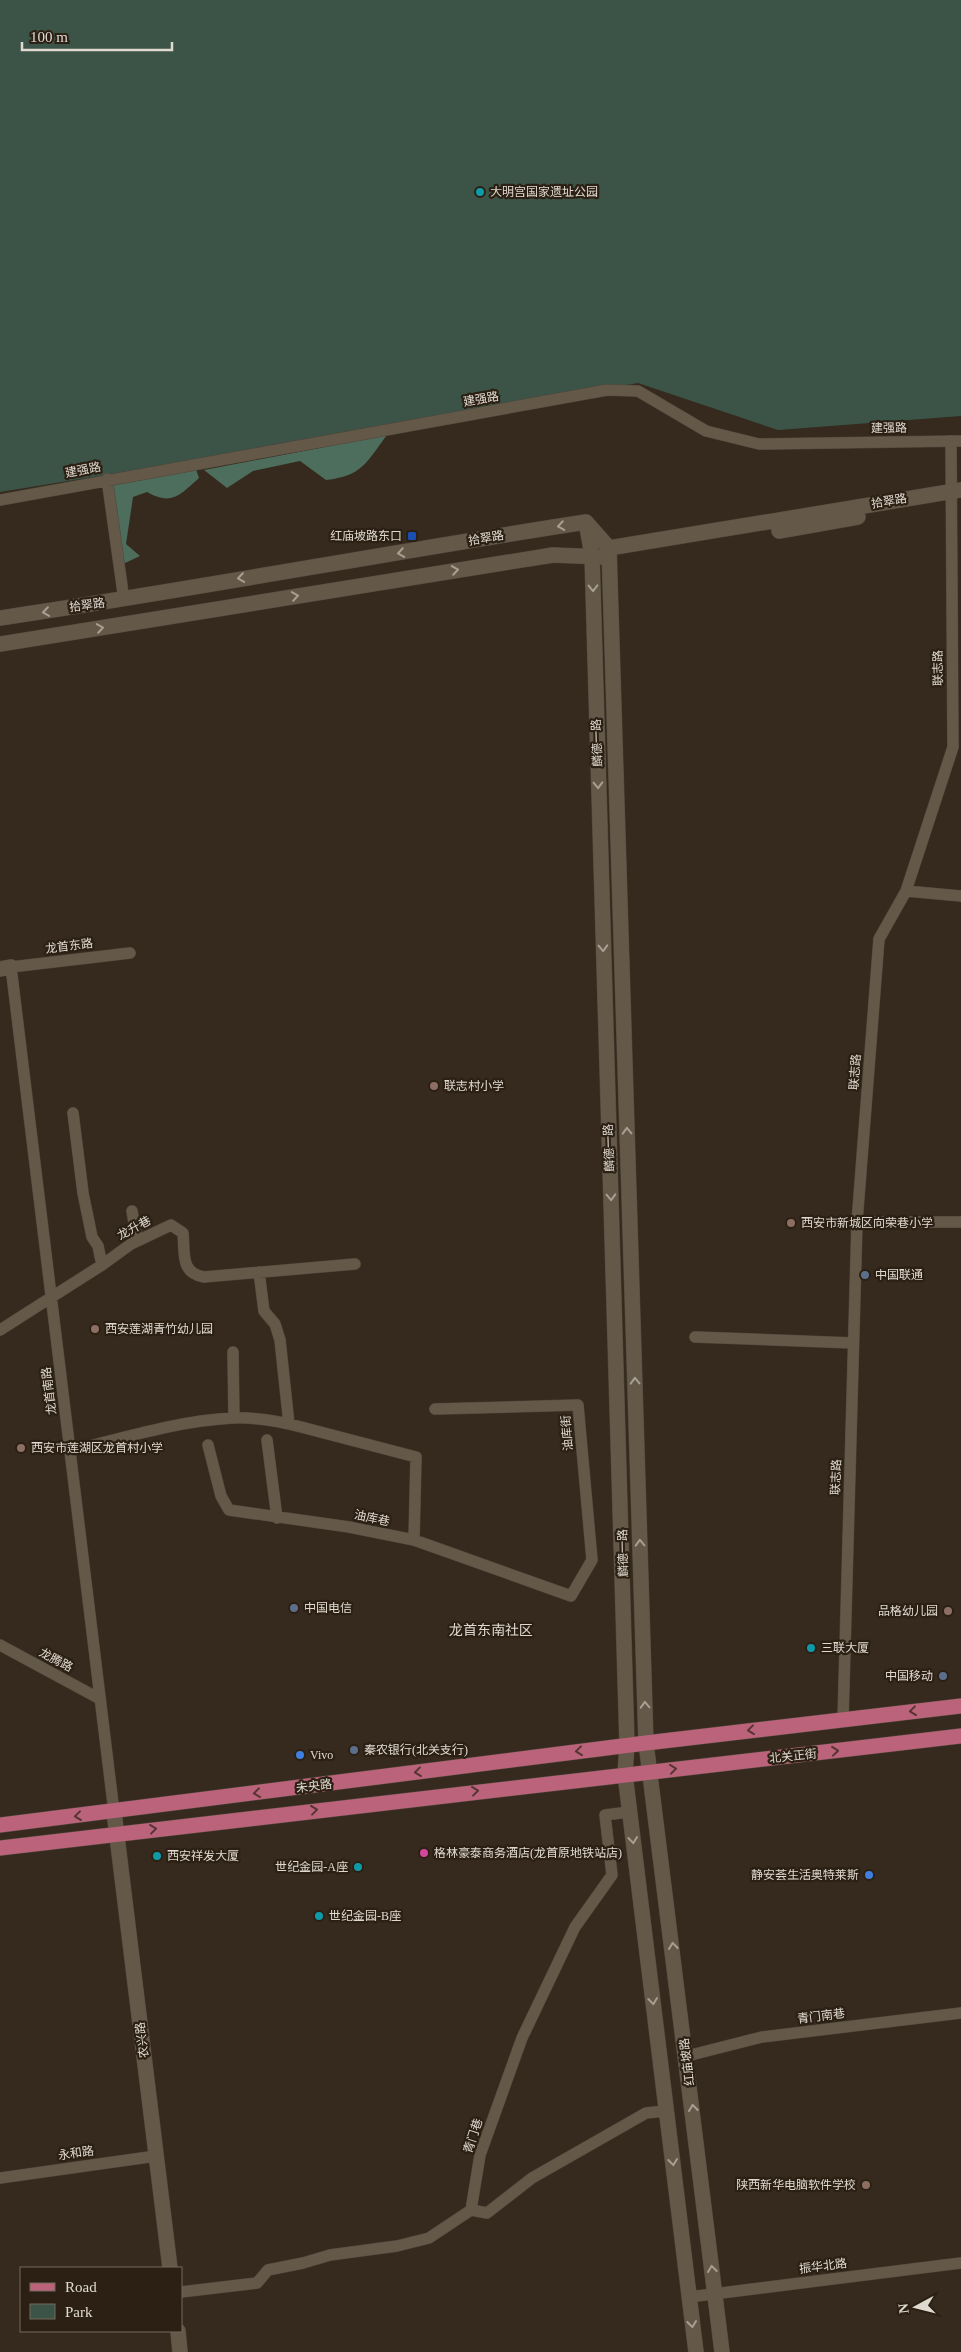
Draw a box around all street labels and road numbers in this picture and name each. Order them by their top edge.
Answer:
street label: 建强路 [462,389,500,409]
street label: 建强路 [871,421,907,435]
street label: 建强路 [64,460,102,480]
street label: 拾翠路 [870,491,908,511]
street label: 拾翠路 [467,528,505,548]
street label: 拾翠路 [68,596,106,614]
street label: 联志路 [931,650,945,686]
street label: 麟德一路 [589,719,605,767]
street label: 龙首东路 [44,936,94,956]
street label: 联志路 [847,1054,863,1090]
street label: 麟德一路 [601,1124,617,1172]
street label: 龙升巷 [115,1213,153,1243]
street label: 龙首南路 [39,1366,59,1416]
street label: 油库街 [558,1414,576,1452]
street label: 联志路 [828,1459,844,1495]
street label: 油库巷 [353,1507,391,1529]
street label: 麟德一路 [616,1529,630,1577]
street label: 龙腾路 [37,1645,75,1675]
street label: 北关正街 [768,1747,818,1765]
street label: 未央路 [295,1777,333,1795]
street label: 青门南巷 [796,2006,846,2026]
street label: 农兴路 [133,2021,151,2059]
street label: 红庙坡路 [677,2037,697,2087]
street label: 青门巷 [461,2117,485,2155]
street label: 永和路 [57,2144,95,2162]
street label: 振华北路 [798,2256,848,2276]

